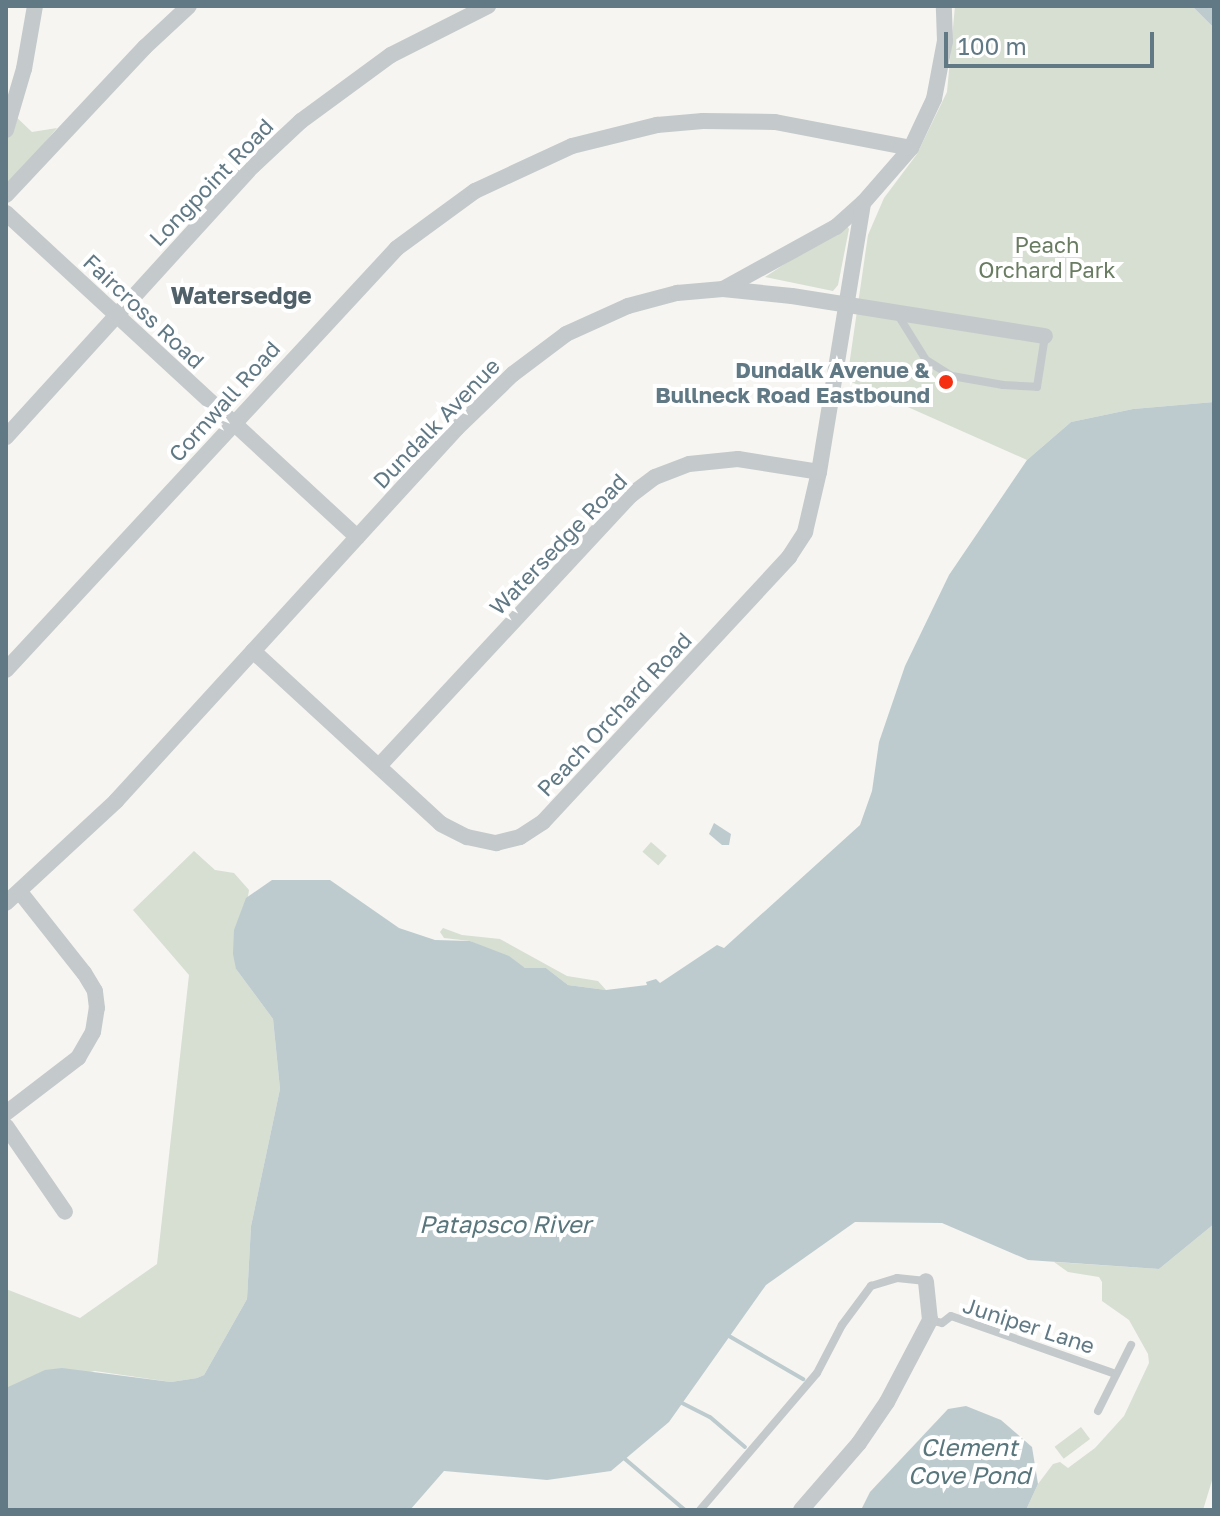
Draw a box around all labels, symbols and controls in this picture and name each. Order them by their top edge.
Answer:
scale bar [948,16,1158,66]
text: 100 m [958,31,1027,60]
street label: Longpoint Road [144,113,278,251]
park label: Peach Orchard Park [978,231,1116,282]
street label: Faircross Road [78,248,210,374]
district label: Watersedge [170,281,312,309]
street label: Cornwall Road [163,335,285,467]
street label: Dundalk Avenue [367,352,505,494]
place label: Dundalk Avenue & Bullneck Road Eastbound [655,356,930,408]
marker: Dundalk Avenue & Bullneck Road Eastbound [937,373,955,391]
street label: Watersedge Road [484,468,632,620]
street label: Peach Orchard Road [531,627,697,801]
water label: Patapsco River [419,1210,591,1238]
street label: Juniper Lane [960,1291,1098,1359]
water label: Clement Cove Pond [908,1433,1030,1489]

